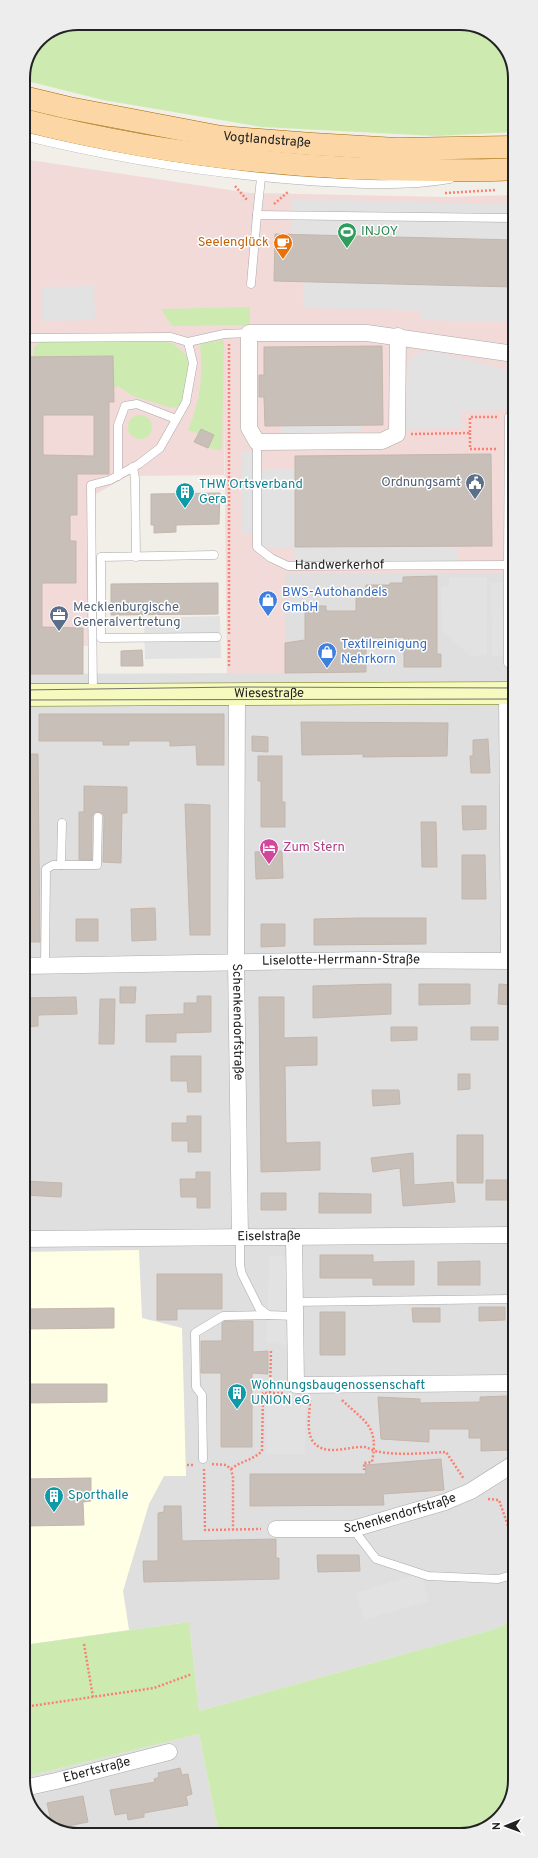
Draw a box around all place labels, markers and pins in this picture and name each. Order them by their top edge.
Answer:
sports icon: INJOY [336,221,358,249]
place label: INJOY [361,224,398,240]
cafe icon: Seelenglück [272,232,294,260]
place label: Seelenglück [198,235,269,251]
public building icon: Ordnungsamt [464,472,486,500]
place label: Ordnungsamt [381,475,461,491]
place label: THW Ortsverband Gera [199,477,303,508]
building icon: THW Ortsverband Gera [174,481,196,509]
place label: BWS-Autohandels GmbH [282,585,388,616]
shop icon: BWS-Autohandels GmbH [257,589,279,617]
place label: Mecklenburgische Generalvertretung [73,600,181,631]
office icon: Mecklenburgische Generalvertretung [48,604,70,632]
place label: Textilreinigung Nehrkorn [341,637,427,668]
shop icon: Textilreinigung Nehrkorn [316,641,338,669]
hotel icon: Zum Stern [258,837,280,865]
place label: Zum Stern [283,840,345,856]
place label: Wohnungsbaugenossenschaft UNION eG [251,1378,425,1409]
building icon: Wohnungsbaugenossenschaft UNION eG [226,1382,248,1410]
building icon: Sporthalle [43,1485,65,1513]
place label: Sporthalle [68,1488,128,1504]

